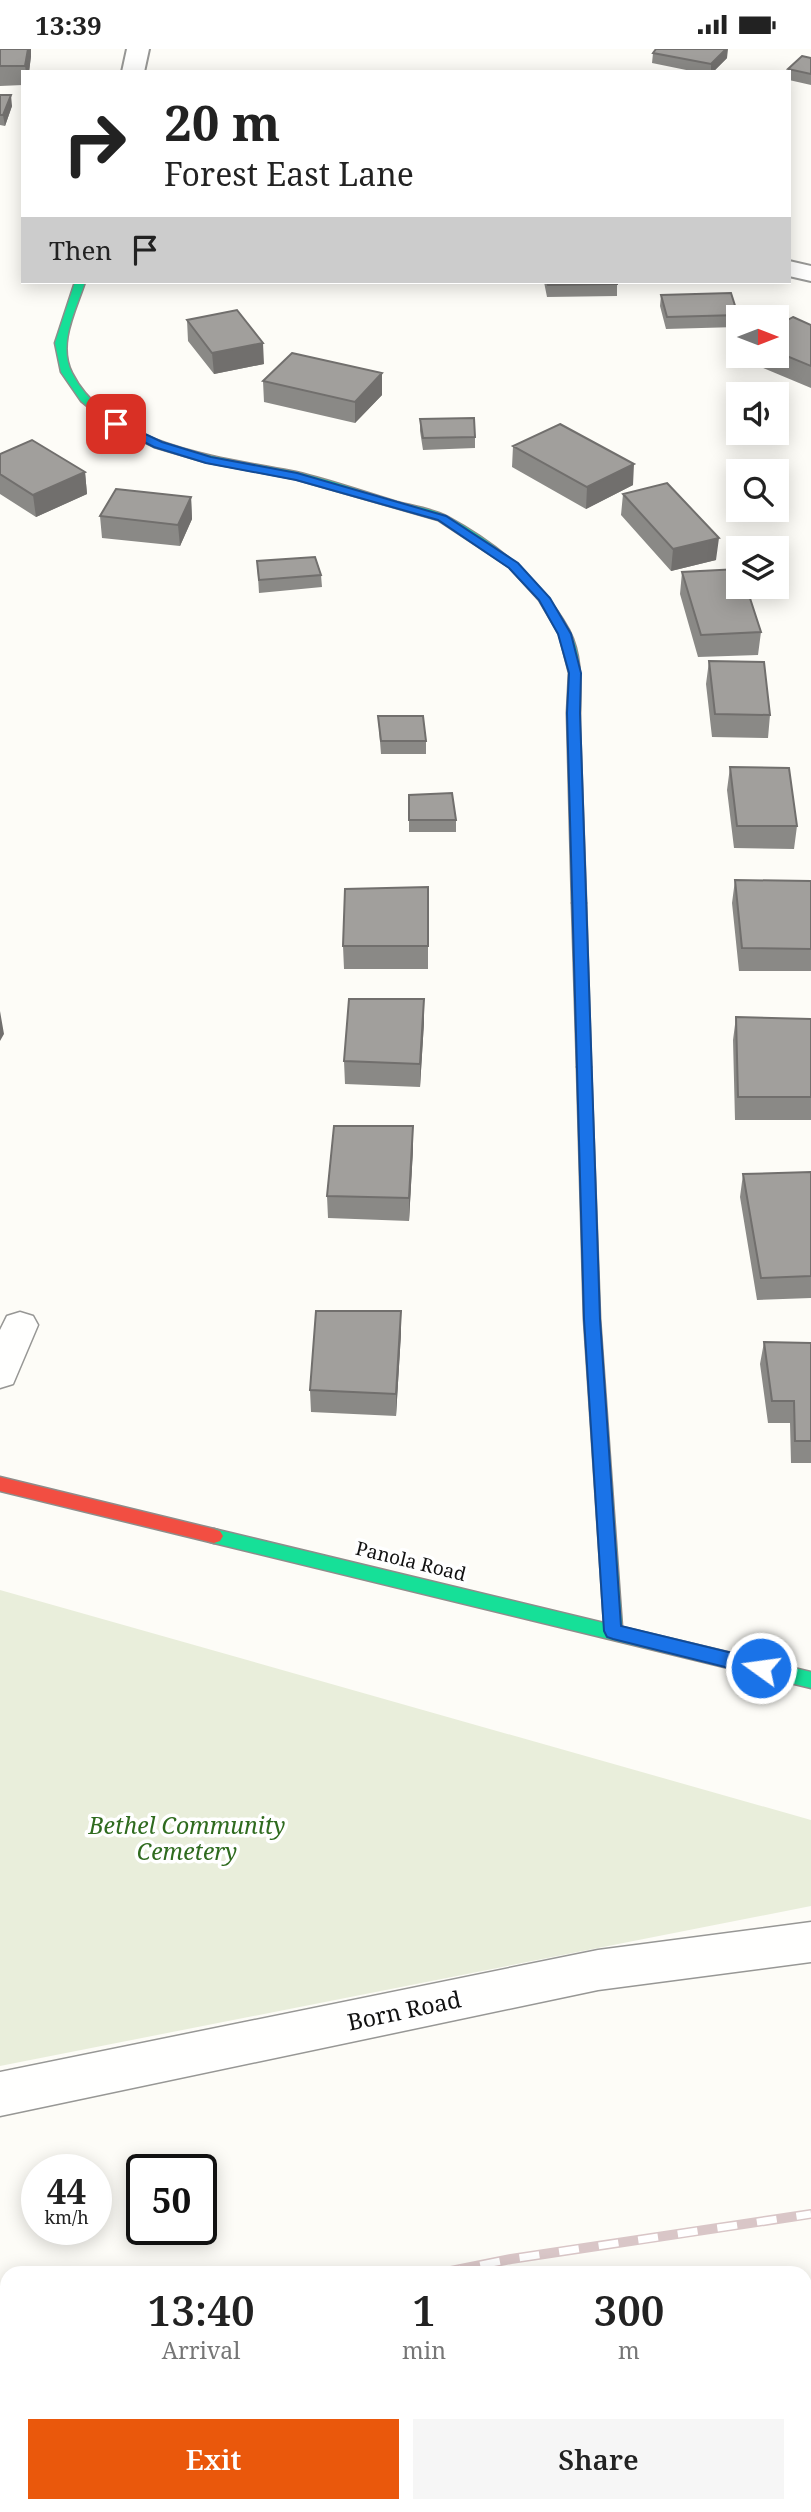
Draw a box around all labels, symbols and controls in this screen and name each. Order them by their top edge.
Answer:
text: 13:39 [35,7,102,43]
text: 20 m [164,89,280,155]
icon: right [49,98,140,189]
text: Forest East Lane [164,152,414,195]
icon: arrive [126,231,164,269]
text: Then [49,232,112,268]
north arrow [726,305,789,367]
map controls [726,305,789,599]
button: sound [726,382,789,445]
pin [86,394,146,454]
icon: arrive [97,405,135,443]
button: search [726,459,789,522]
button: layers [726,536,789,599]
street label: Panola Road [353,1535,469,1587]
position arrow [724,1631,798,1705]
park label: Bethel Community Cemetery [88,1809,285,1867]
street label: Born Road [344,1982,464,2038]
speed limit sign: 50 [126,2154,217,2245]
text: 44 [47,2167,86,2214]
text: km/h [44,2205,89,2229]
text: 13:40 [148,2281,255,2338]
text: 1 [412,2281,436,2338]
text: 300 [594,2281,664,2338]
text: Arrival [162,2334,240,2366]
text: min [402,2334,446,2366]
text: m [618,2334,640,2366]
button: Exit [28,2419,399,2499]
button: Share [413,2419,784,2499]

